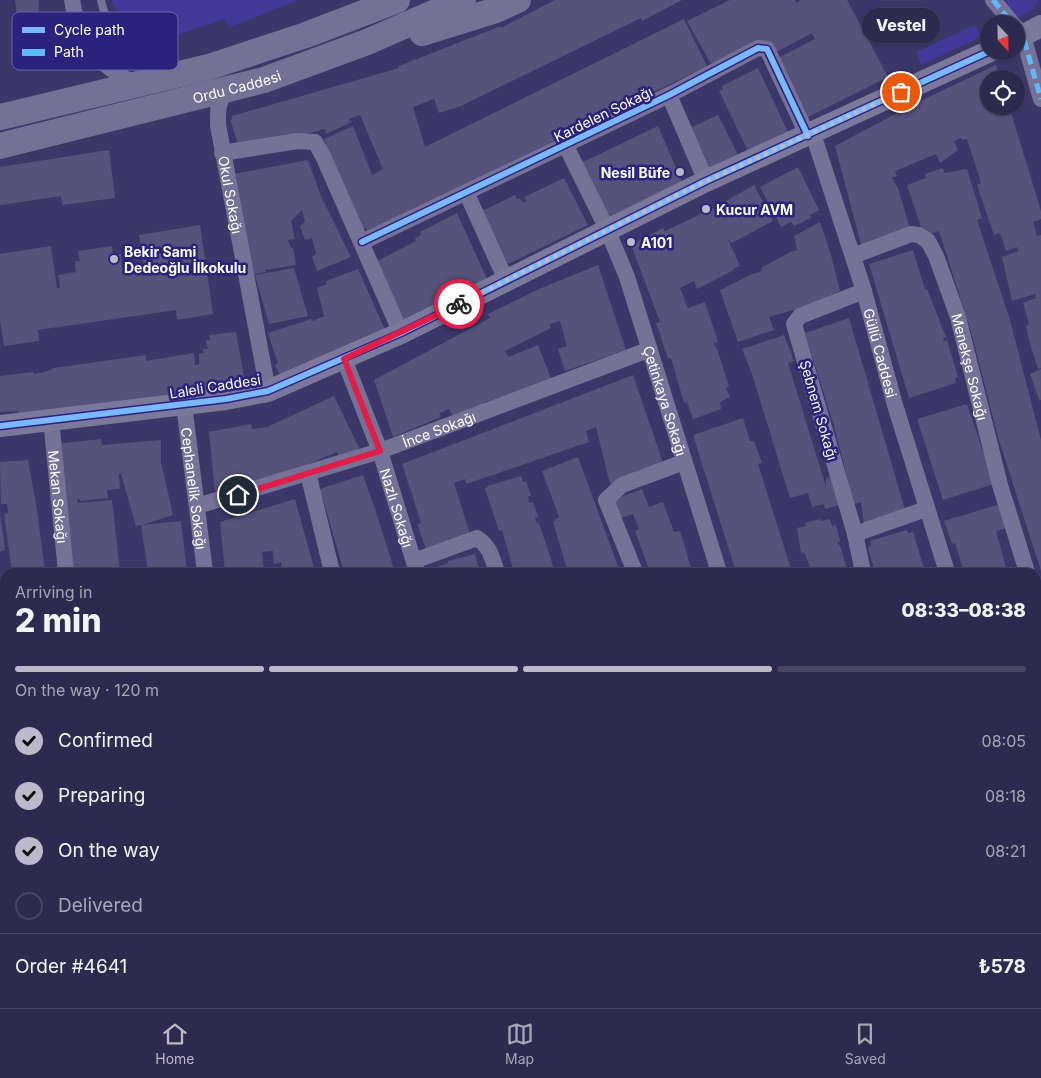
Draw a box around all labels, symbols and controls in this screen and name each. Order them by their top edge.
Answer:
callout: Vestel [862,7,940,42]
legend [12,12,178,70]
text: Vestel [876,15,926,35]
north arrow [980,15,1025,60]
map controls [980,15,1025,115]
text: Cycle path [54,21,125,38]
text: Path [54,43,84,60]
street label: Ordu Caddesi [191,66,283,106]
button: locate [980,70,1025,115]
pin [880,71,922,113]
icon: bag [887,78,915,106]
street label: Kardelen Sokağı [551,83,655,145]
street label: Okul Sokağı [215,154,247,235]
place label: Nesil Büfe [601,164,670,181]
marker: Nesil Büfe [674,166,686,178]
place label: Kucur AVM [716,201,793,218]
marker: Kucur AVM [700,203,712,215]
place label: A101 [641,234,672,251]
marker: A101 [625,236,637,248]
place label: Bekir Sami Dedeoğlu İlkokulu [124,243,246,276]
marker: Bekir Sami Dedeoğlu İlkokulu [108,253,120,265]
courier [434,279,484,329]
icon: bike [445,290,473,318]
street label: Güllü Caddesi [861,306,901,399]
street label: Menekşe Sokağı [949,312,992,422]
street label: Çetinkaya Sokağı [640,343,691,458]
street label: Şebnem Sokağı [797,358,841,462]
street label: Laleli Caddesi [168,370,262,402]
street label: İnce Sokağı [400,407,478,450]
street label: Cephanelik Sokağı [178,426,211,550]
street label: Mekan Sokağı [46,449,72,544]
street label: Nazlı Sokağı [377,466,417,549]
pin [217,474,259,516]
icon: home [224,481,252,509]
text: Arriving in [15,582,92,602]
text: 08:33–08:38 [902,599,1026,622]
text: 2 min [15,601,101,640]
text: On the way · 120 m [15,680,159,700]
icon: check [15,727,43,755]
text: Confirmed [58,729,153,752]
text: 08:05 [982,731,1026,751]
icon: check [15,782,43,810]
text: Preparing [58,784,145,807]
text: 08:18 [985,786,1026,806]
icon: check [15,837,43,865]
text: On the way [58,839,160,862]
text: 08:21 [985,841,1026,861]
text: Delivered [58,894,143,917]
text: Order #4641 [15,955,127,978]
text: ₺578 [978,955,1026,978]
tab: Home [155,1020,195,1067]
tab: Map [505,1020,534,1067]
tab: Saved [845,1020,886,1067]

